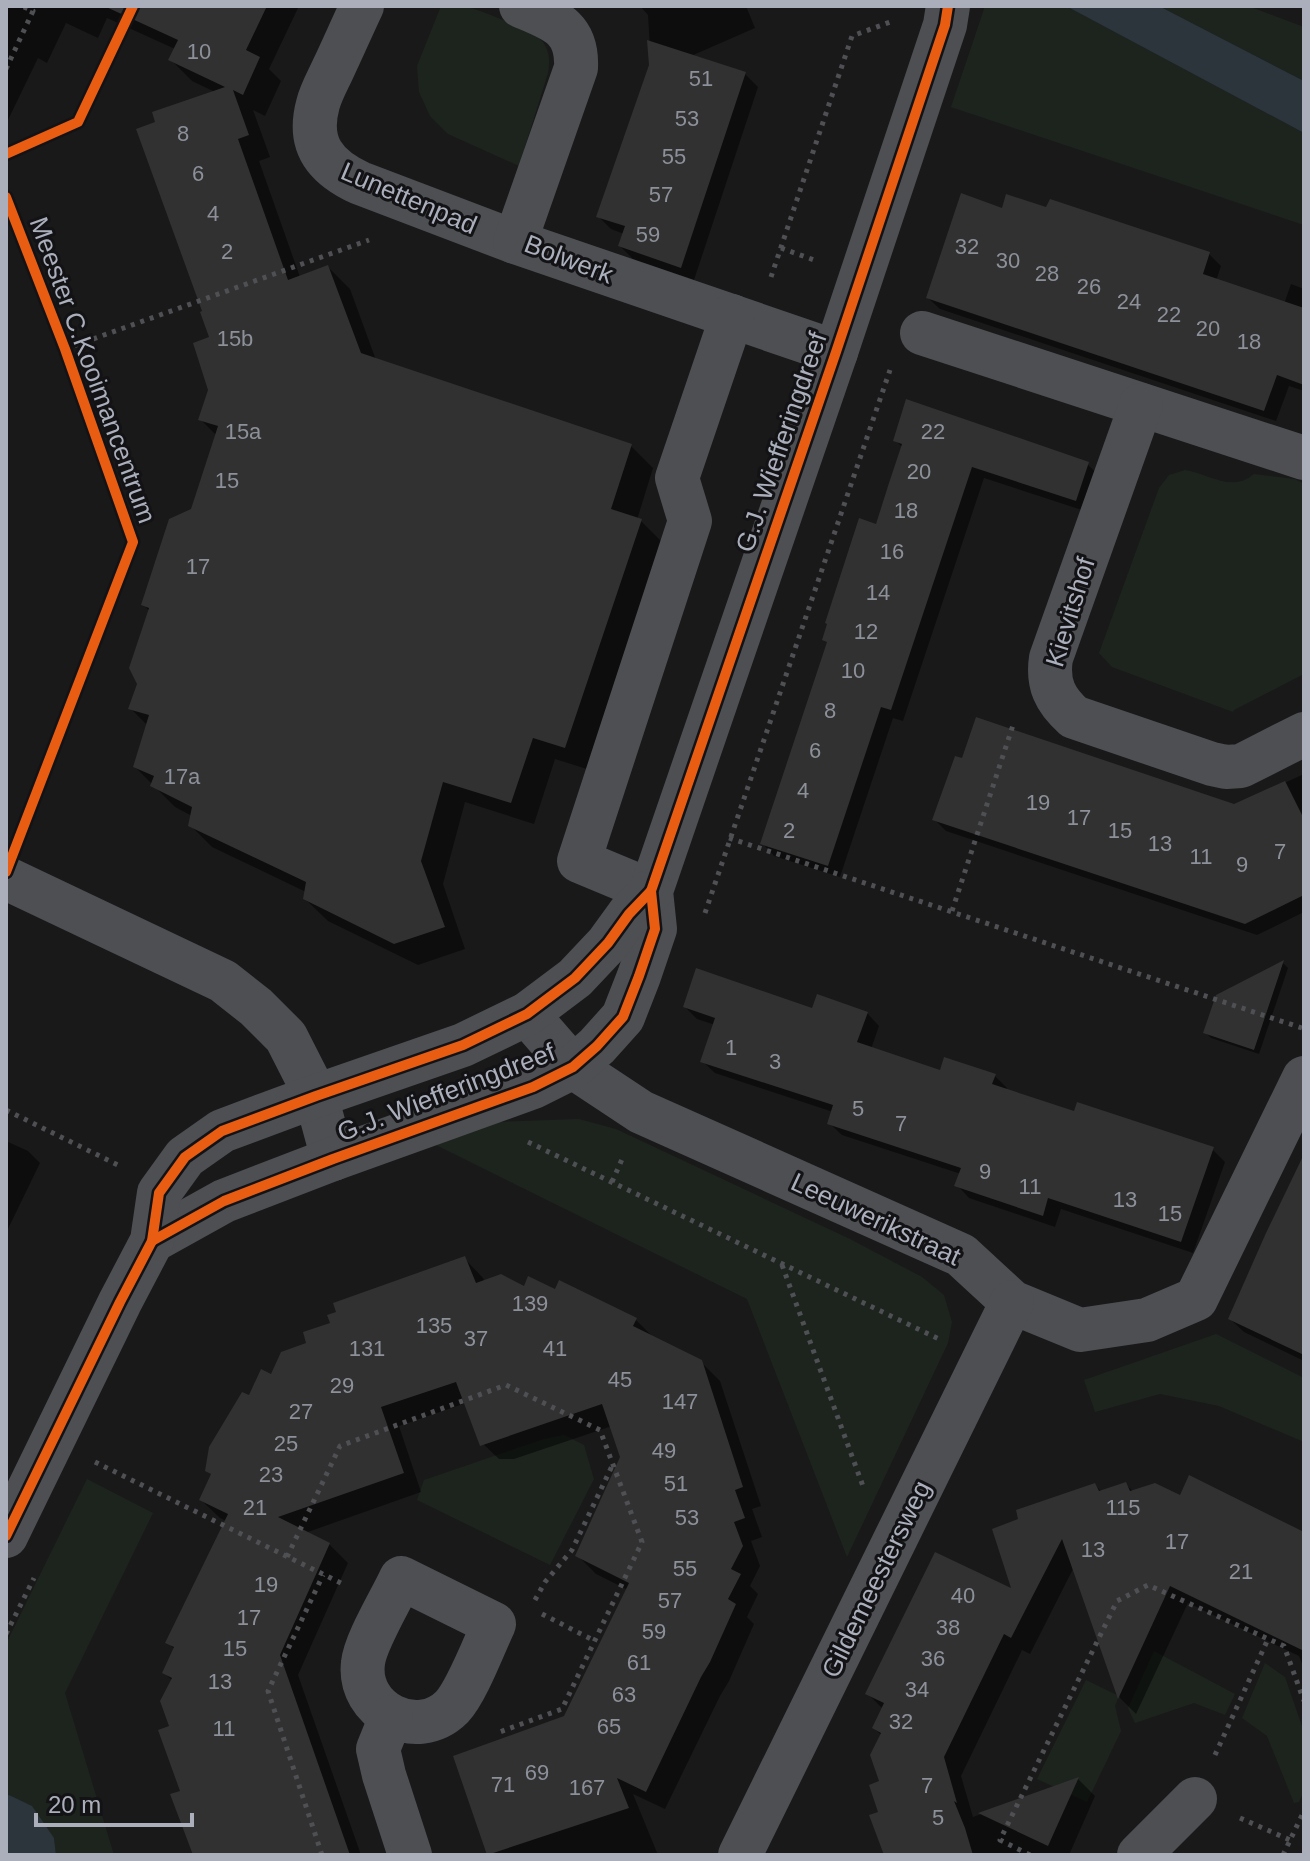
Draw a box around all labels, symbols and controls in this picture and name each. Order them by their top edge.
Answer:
house number: 10 [187,39,211,64]
house number: 51 [689,66,713,91]
house number: 53 [675,106,699,131]
house number: 8 [177,121,189,146]
house number: 55 [662,144,686,169]
street label: Lunettenpad [337,156,481,240]
house number: 6 [192,161,204,186]
house number: 57 [649,182,673,207]
house number: 4 [207,201,219,226]
street label: Meester C.Kooimancentrum [24,213,162,527]
house number: 59 [636,222,660,247]
street label: Bolwerk [520,228,618,290]
house number: 32 [955,234,979,259]
house number: 2 [221,239,233,264]
house number: 30 [996,248,1020,273]
house number: 28 [1035,261,1059,286]
house number: 26 [1077,274,1101,299]
house number: 24 [1117,289,1141,314]
house number: 22 [1157,302,1181,327]
house number: 20 [1196,316,1220,341]
house number: 15b [217,326,253,351]
street label: G.J. Wiefferingdreef [729,327,833,556]
house number: 18 [1237,329,1261,354]
house number: 15a [225,419,262,444]
house number: 22 [921,419,945,444]
house number: 20 [907,459,931,484]
house number: 15 [215,468,239,493]
house number: 18 [894,498,918,523]
house number: 16 [880,539,904,564]
street label: Kievitshof [1039,553,1101,670]
house number: 17 [186,554,210,579]
house number: 14 [866,580,890,605]
house number: 12 [854,619,878,644]
house number: 10 [841,658,865,683]
house number: 8 [824,698,836,723]
house number: 6 [809,738,821,763]
house number: 17a [164,764,201,789]
house number: 4 [797,778,809,803]
house number: 19 [1026,790,1050,815]
house number: 17 [1067,805,1091,830]
house number: 2 [783,818,795,843]
house number: 15 [1108,818,1132,843]
house number: 13 [1148,831,1172,856]
house number: 7 [1274,839,1286,864]
house number: 11 [1190,844,1212,869]
house number: 9 [1236,852,1248,877]
house number: 1 [725,1035,737,1060]
street label: G.J. Wiefferingdreef [333,1036,560,1147]
house number: 3 [769,1049,781,1074]
house number: 5 [852,1096,864,1121]
house number: 7 [895,1111,907,1136]
house number: 9 [979,1159,991,1184]
street label: Leeuwerikstraat [786,1167,966,1272]
house number: 11 [1019,1174,1041,1199]
house number: 13 [1113,1187,1137,1212]
house number: 15 [1158,1201,1182,1226]
house number: 139 [512,1291,548,1316]
house number: 135 [416,1313,452,1338]
house number: 37 [464,1326,488,1351]
house number: 131 [349,1336,385,1361]
house number: 41 [543,1336,567,1361]
house number: 45 [608,1367,632,1392]
house number: 29 [330,1373,354,1398]
house number: 147 [662,1389,698,1414]
house number: 27 [289,1399,313,1424]
house number: 25 [274,1431,298,1456]
house number: 49 [652,1438,676,1463]
house number: 23 [259,1462,283,1487]
house number: 51 [664,1471,688,1496]
street label: Gildemeestersweg [815,1476,937,1682]
house number: 21 [243,1495,267,1520]
house number: 115 [1105,1495,1141,1520]
house number: 53 [675,1505,699,1530]
house number: 17 [1165,1529,1189,1554]
house number: 13 [1081,1537,1105,1562]
house number: 55 [673,1556,697,1581]
house number: 21 [1229,1559,1253,1584]
house number: 19 [254,1572,278,1597]
house number: 40 [951,1583,975,1608]
house number: 57 [658,1588,682,1613]
house number: 17 [237,1605,261,1630]
house number: 38 [936,1615,960,1640]
house number: 59 [642,1619,666,1644]
house number: 15 [223,1636,247,1661]
house number: 36 [921,1646,945,1671]
house number: 61 [627,1650,651,1675]
house number: 13 [208,1669,232,1694]
house number: 34 [905,1677,929,1702]
house number: 63 [612,1682,636,1707]
house number: 32 [889,1709,913,1734]
house number: 65 [597,1714,621,1739]
house number: 11 [213,1716,235,1741]
house number: 69 [525,1760,549,1785]
house number: 71 [491,1772,515,1797]
house number: 7 [921,1773,933,1798]
house number: 167 [569,1775,605,1800]
scale bar [36,1777,192,1827]
text: 20 m [48,1791,101,1818]
house number: 5 [932,1805,944,1830]

